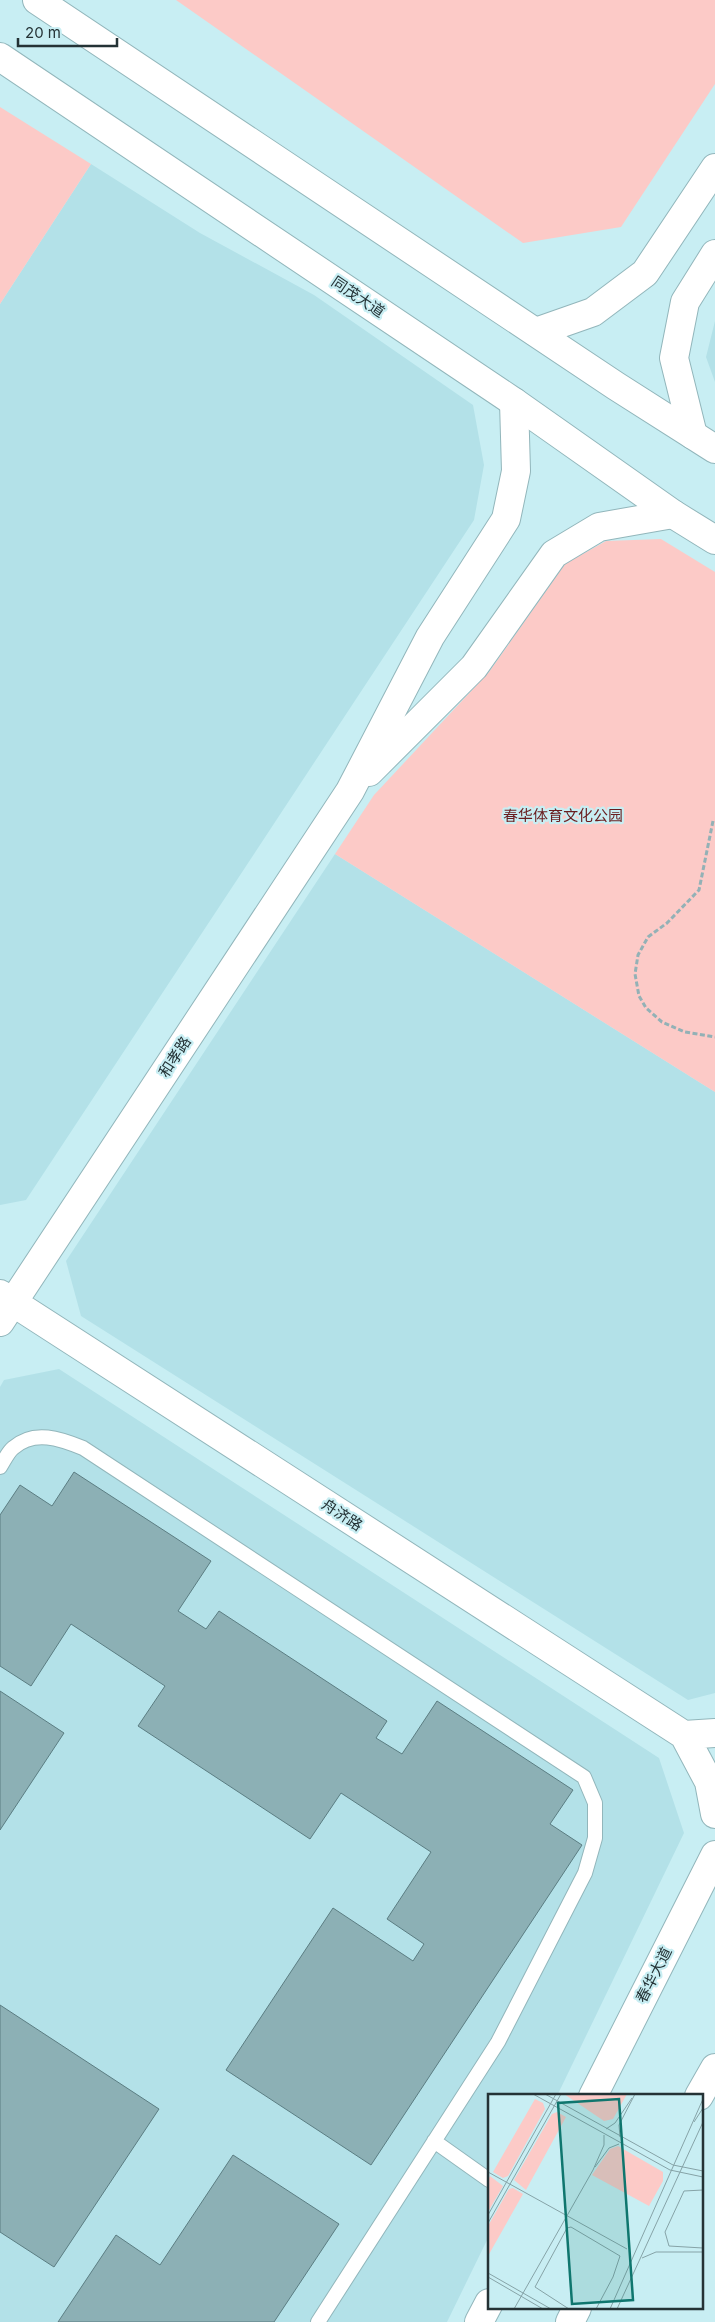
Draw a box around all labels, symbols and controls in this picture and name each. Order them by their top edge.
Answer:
scale bar [18,15,116,47]
text: 20 m [25,23,61,42]
street label: 同茂大道 [328,272,388,321]
park label: 春华体育文化公园 [503,806,623,825]
street label: 和孝路 [154,1033,195,1081]
street label: 舟济路 [318,1494,366,1535]
street label: 春华大道 [631,1944,676,2006]
inset map [488,2094,702,2310]

